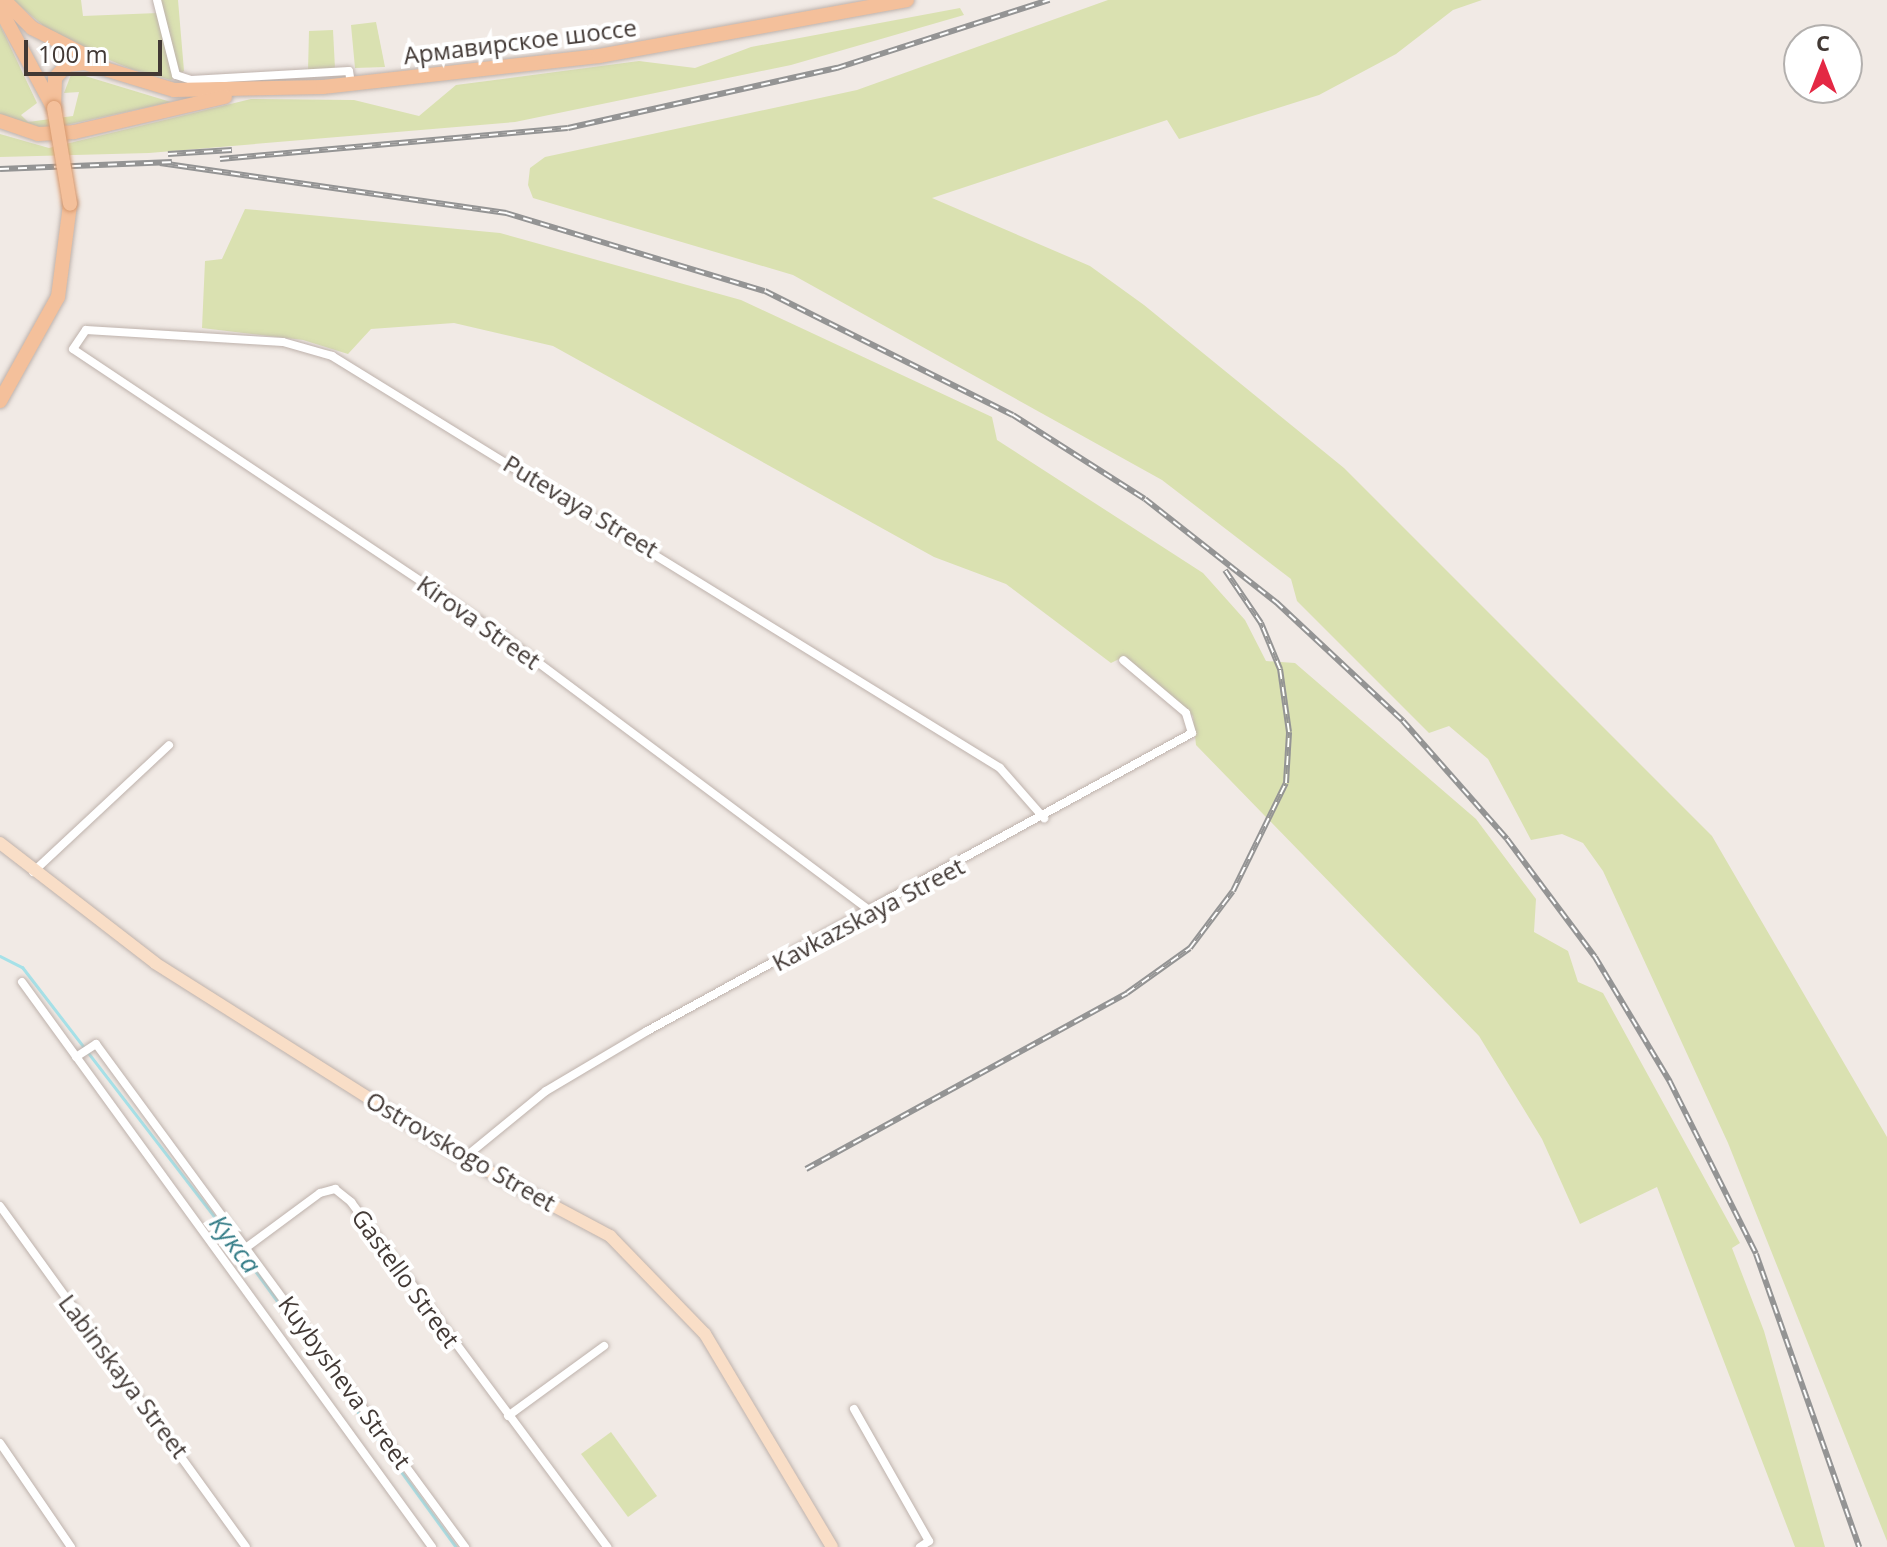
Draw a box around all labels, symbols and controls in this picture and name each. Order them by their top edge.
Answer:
street label: Армавирское шоссе [402,12,638,70]
scale bar [28,24,166,74]
north arrow [1783,24,1863,104]
text: С [1816,27,1830,57]
text: 100 m [38,37,108,70]
street label: Putevaya Street [499,449,663,563]
street label: Kirova Street [412,569,546,675]
street label: Kavkazskaya Street [767,851,969,977]
street label: Ostrovskogo Street [361,1085,561,1217]
street label: Gastello Street [346,1203,466,1353]
water label: Кукса [203,1208,267,1280]
street label: Labinskaya Street [53,1289,195,1463]
street label: Kuybysheva Street [273,1290,417,1474]

